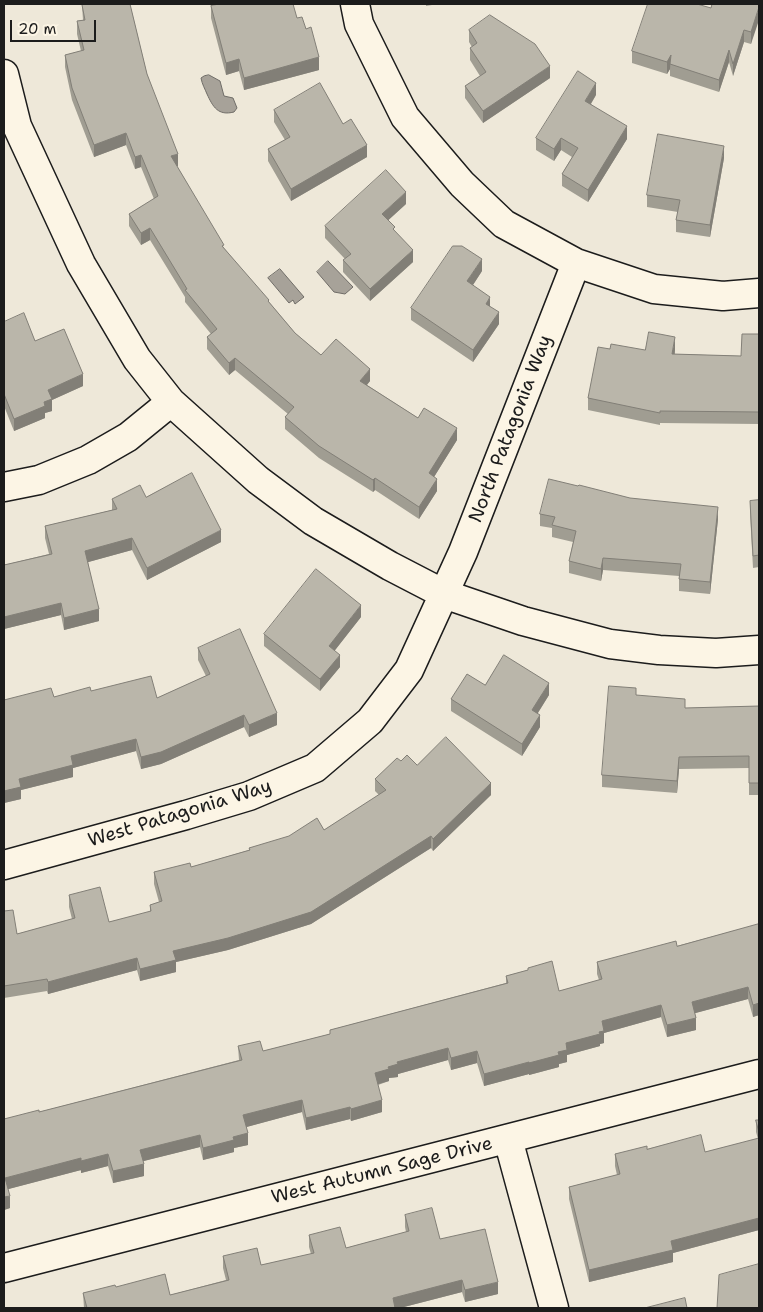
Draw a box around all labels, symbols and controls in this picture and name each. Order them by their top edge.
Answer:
scale bar [12,10,99,42]
text: 20 m [18,19,57,39]
street label: North Patagonia Way [465,332,557,526]
street label: West Patagonia Way [86,775,274,853]
street label: West Autumn Sage Drive [269,1132,495,1210]

